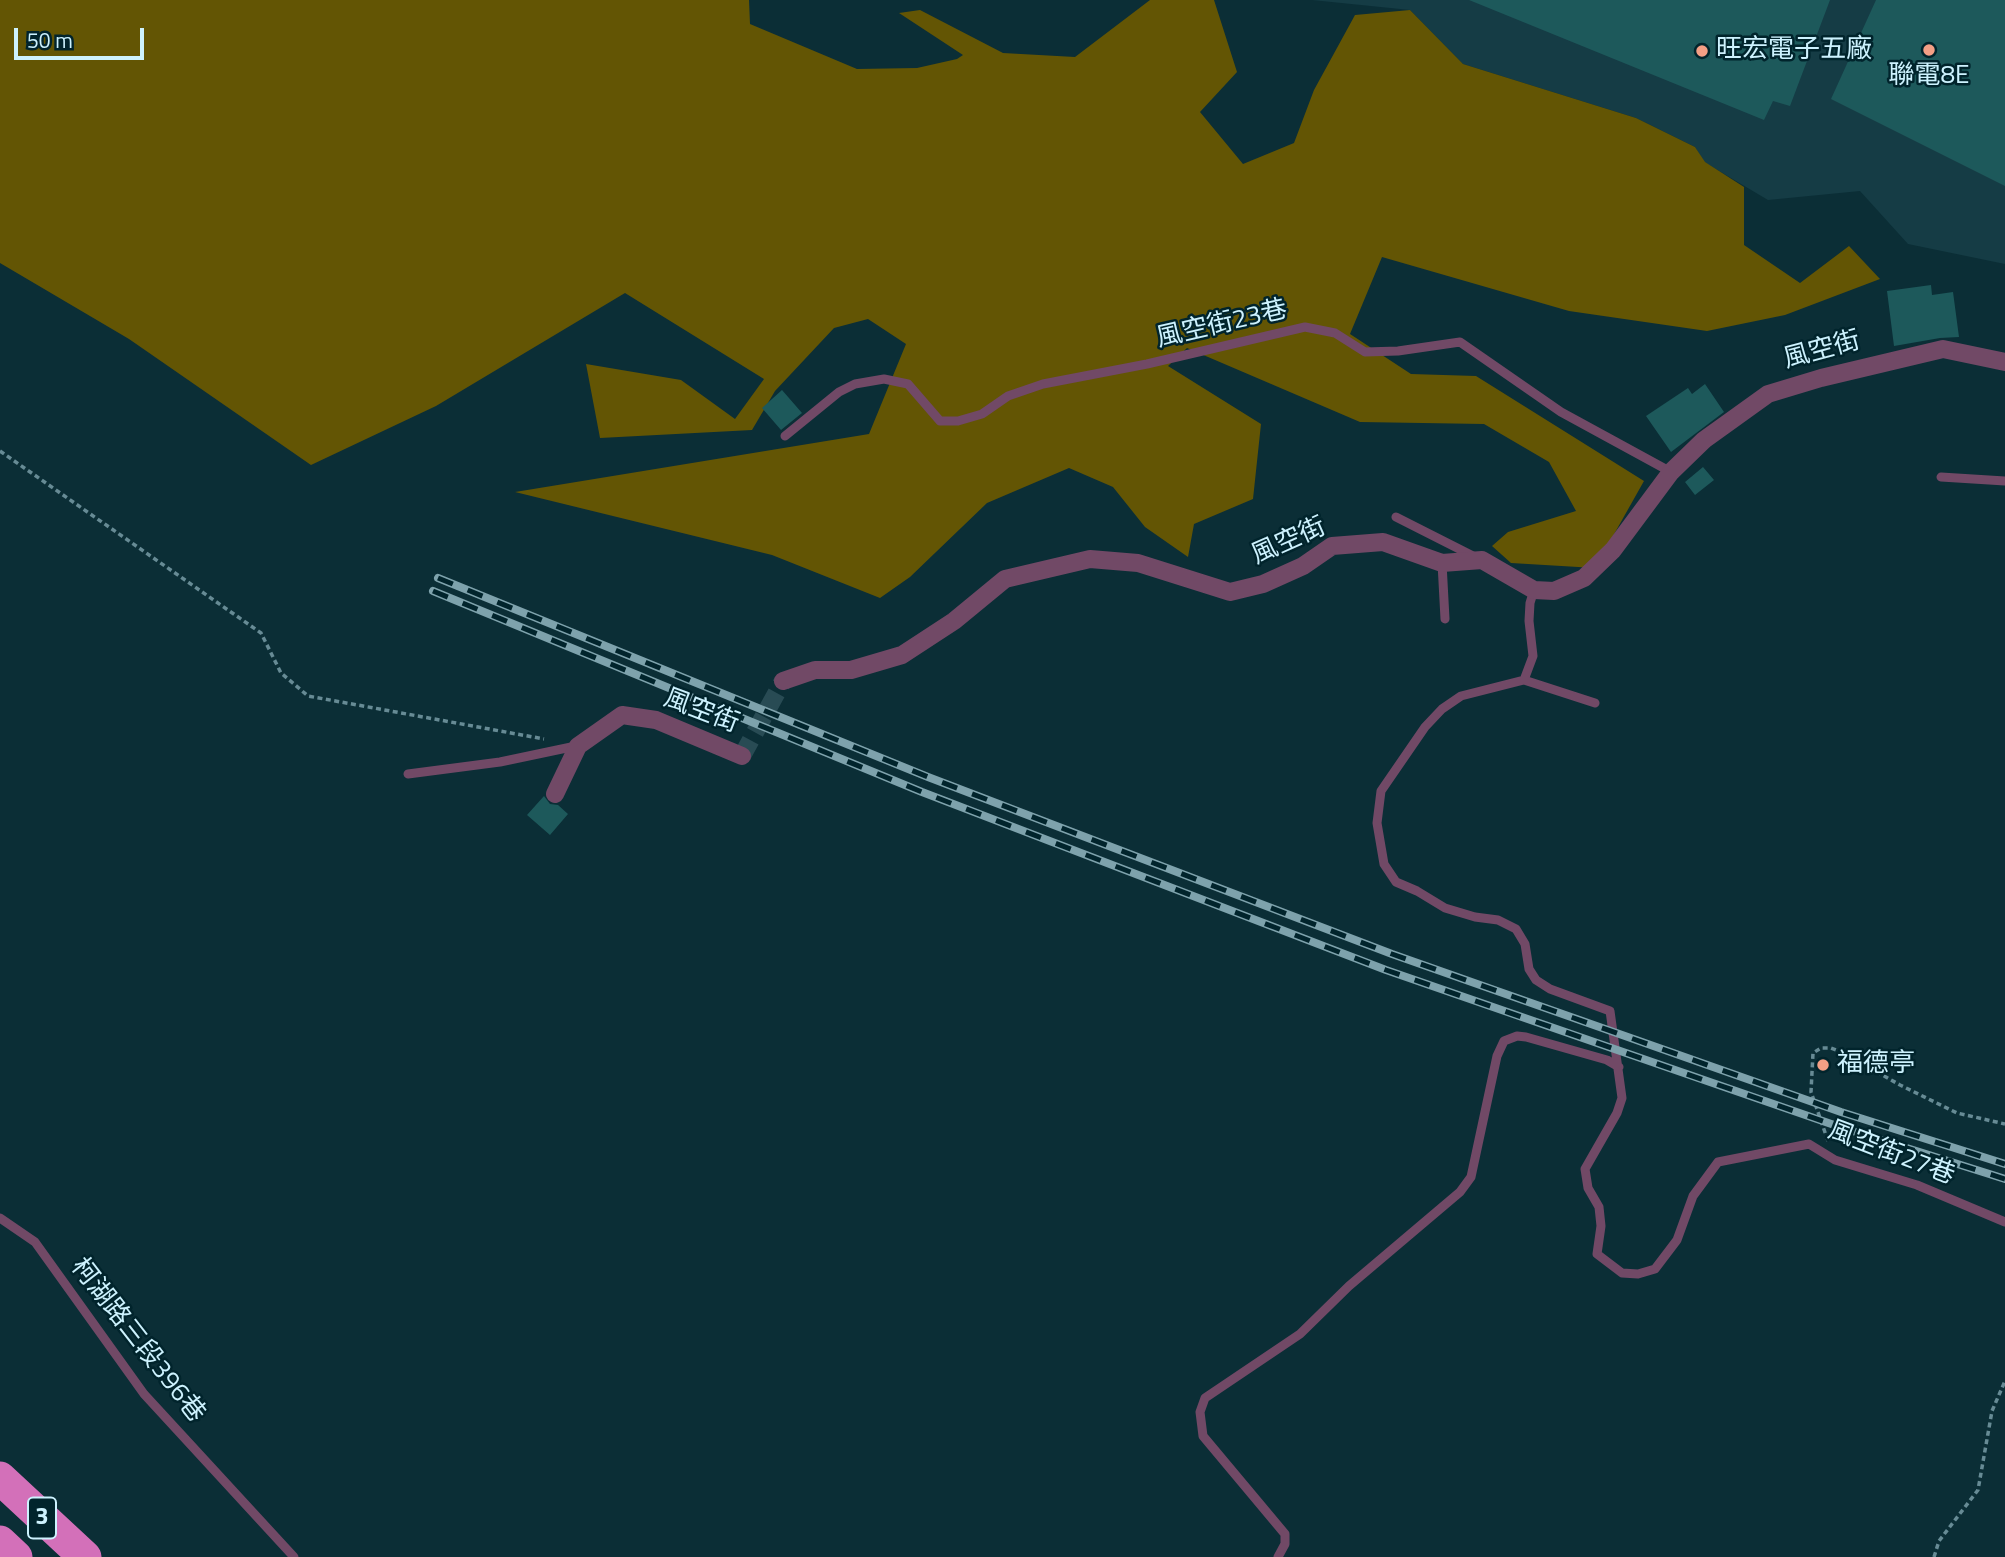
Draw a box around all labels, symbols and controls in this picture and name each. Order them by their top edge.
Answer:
scale bar [18,14,147,58]
text: 50 m [27,24,73,56]
place label: 旺宏電子五廠 [1716,35,1872,67]
marker: 聯電8E [1921,42,1937,58]
marker: 旺宏電子五廠 [1694,43,1710,59]
place label: 聯電8E [1889,61,1969,93]
street label: 風空街23巷 [1154,295,1290,355]
street label: 風空街 [1780,326,1864,376]
street label: 風空街 [1247,512,1331,572]
street label: 風空街 [659,683,743,741]
place label: 福德亭 [1837,1049,1915,1081]
marker: 福德亭 [1815,1057,1831,1073]
street label: 風空街27巷 [1823,1116,1959,1192]
street label: 柯湖路三段396巷 [63,1253,211,1429]
road number: 3 [28,1498,56,1538]

